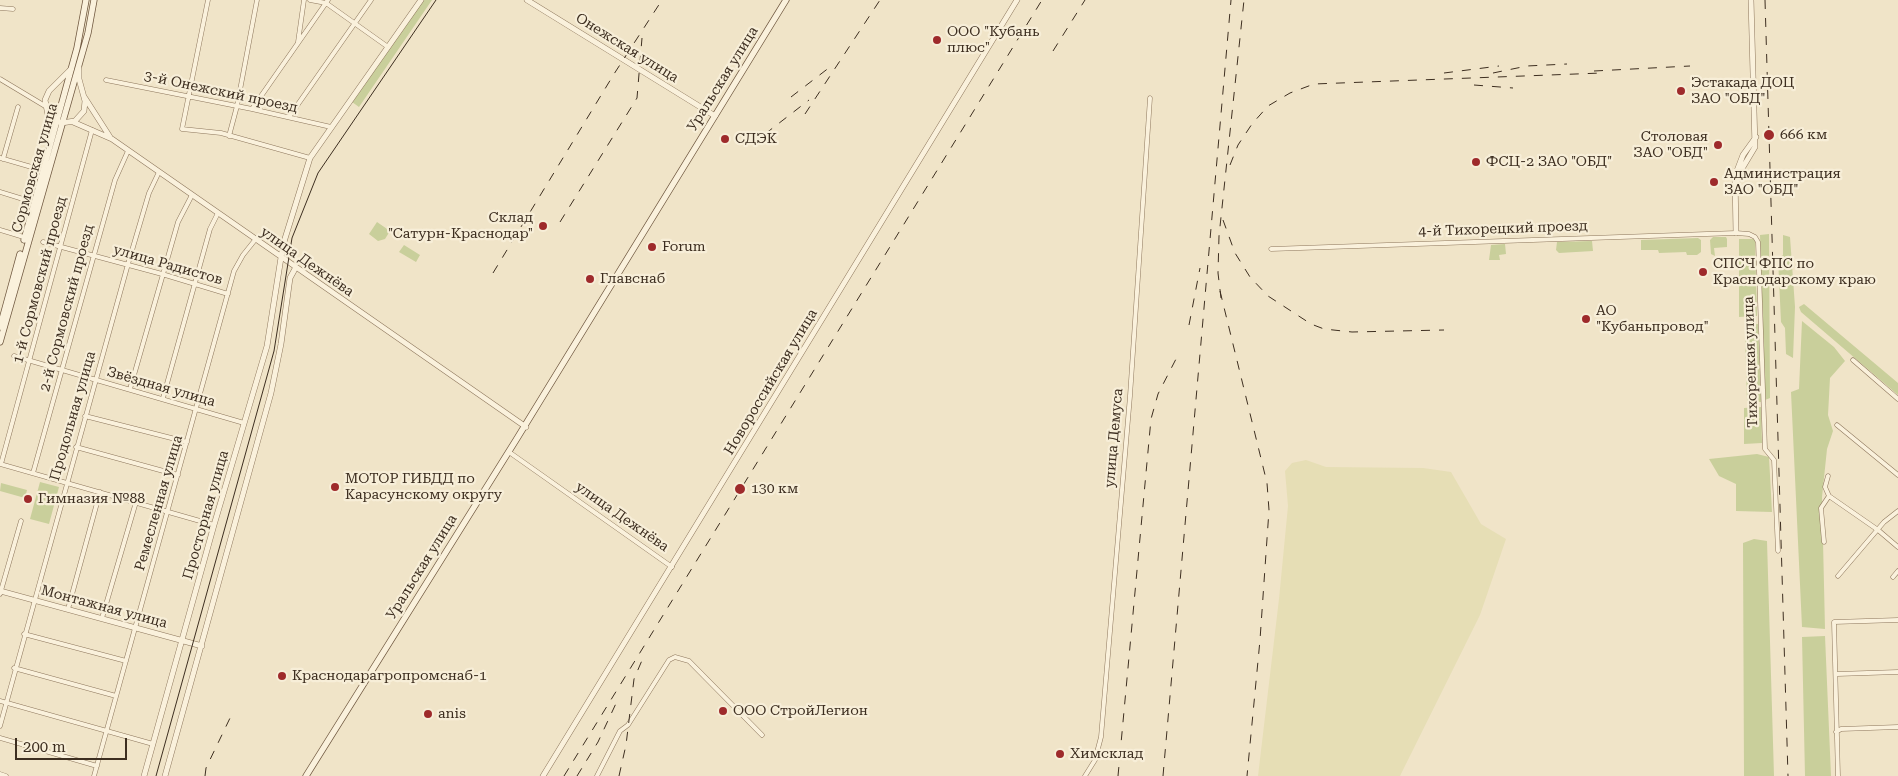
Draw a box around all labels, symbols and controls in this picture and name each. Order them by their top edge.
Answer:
street label: Онежская улица [572,10,682,86]
street label: Уральская улица [684,24,762,134]
place label: ООО "Кубань плюс" [947,24,1039,56]
marker: ООО "Кубань плюс" [931,34,943,46]
street label: 3-й Онежский проезд [143,68,299,116]
place label: Эстакада ДОЦ ЗАО "ОБД" [1691,75,1794,108]
marker: Эстакада ДОЦ ЗАО "ОБД" [1675,85,1687,97]
street label: Сормовская улица [8,101,62,235]
place label: 666 км [1780,127,1827,143]
marker: 666 км [1762,128,1776,142]
place label: Столовая ЗАО "ОБД" [1633,129,1708,162]
place label: СДЭК [735,131,777,147]
marker: СДЭК [719,133,731,145]
marker: Столовая ЗАО "ОБД" [1712,139,1724,151]
place label: ФСЦ-2 ЗАО "ОБД" [1486,154,1612,170]
marker: ФСЦ-2 ЗАО "ОБД" [1470,156,1482,168]
place label: Администрация ЗАО "ОБД" [1724,166,1841,198]
marker: Администрация ЗАО "ОБД" [1708,176,1720,188]
street label: 1-й Сормовский проезд [10,195,70,365]
place label: Склад "Сатурн-Краснодар" [388,210,533,242]
street label: 4-й Тихорецкий проезд [1418,218,1588,240]
marker: Склад "Сатурн-Краснодар" [537,220,549,232]
street label: 2-й Сормовский проезд [37,223,97,393]
street label: улица Дежнёва [257,224,357,300]
place label: Forum [662,239,706,255]
street label: улица Радистов [111,241,225,289]
marker: Forum [646,241,658,253]
place label: СПСЧ ФПС по Краснодарскому краю [1713,256,1876,288]
marker: СПСЧ ФПС по Краснодарскому краю [1697,266,1709,278]
place label: Главснаб [600,271,665,287]
marker: Главснаб [584,273,596,285]
street label: Тихорецкая улица [1740,296,1762,428]
place label: АО "Кубаньпровод" [1596,303,1709,336]
street label: Новороссийская улица [721,306,821,458]
marker: АО "Кубаньпровод" [1580,313,1592,325]
street label: Продольная улица [46,349,100,483]
street label: Звёздная улица [105,363,217,411]
street label: улица Демуса [1101,388,1127,488]
street label: Ремесленная улица [132,433,186,573]
street label: Просторная улица [180,448,232,582]
place label: МОТОР ГИБДД по Карасунскому округу [345,471,502,504]
street label: улица Дежнёва [572,479,672,555]
marker: МОТОР ГИБДД по Карасунскому округу [329,481,341,493]
place label: 130 км [751,481,798,497]
marker: 130 км [733,482,747,496]
place label: Гимназия №88 [38,491,145,507]
marker: Гимназия №88 [22,493,34,505]
street label: Уральская улица [383,512,461,622]
street label: Монтажная улица [39,582,169,632]
place label: Краснодарагропромснаб-1 [292,668,487,684]
marker: Краснодарагропромснаб-1 [276,670,288,682]
place label: ООО СтройЛегион [733,703,868,719]
marker: ООО СтройЛегион [717,705,729,717]
place label: anis [438,706,466,722]
marker: anis [422,708,434,720]
scale bar [18,728,130,760]
text: 200 m [23,738,66,756]
place label: Химсклад [1070,746,1143,762]
marker: Химсклад [1054,748,1066,760]

